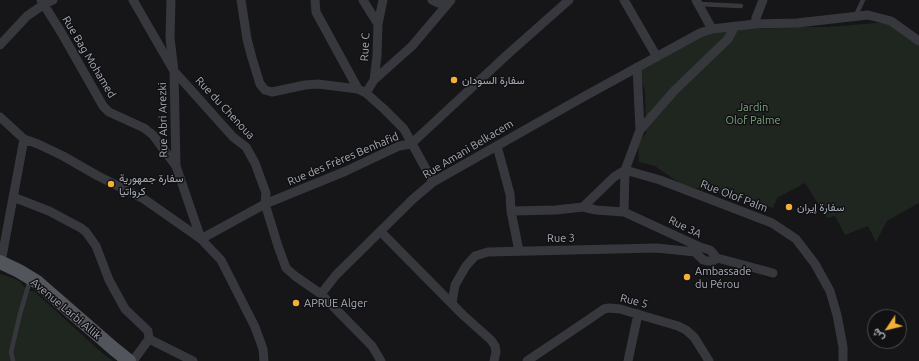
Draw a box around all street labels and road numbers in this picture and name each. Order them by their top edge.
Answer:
street label: Rue Bag Mohamed [59,14,119,100]
street label: Rue C [358,32,372,62]
street label: Rue du Chenoua [193,74,257,142]
street label: Rue Abri Arezki [156,82,170,158]
street label: Rue Amani Belkacem [420,117,516,181]
street label: Rue des Frères Benhafid [285,130,401,188]
street label: Rue Olof Palm [699,177,769,215]
street label: Rue 3A [666,213,704,241]
street label: Rue 3 [547,231,575,245]
street label: Avenue Larbi Allik [28,276,104,342]
street label: Rue 5 [619,291,649,311]

